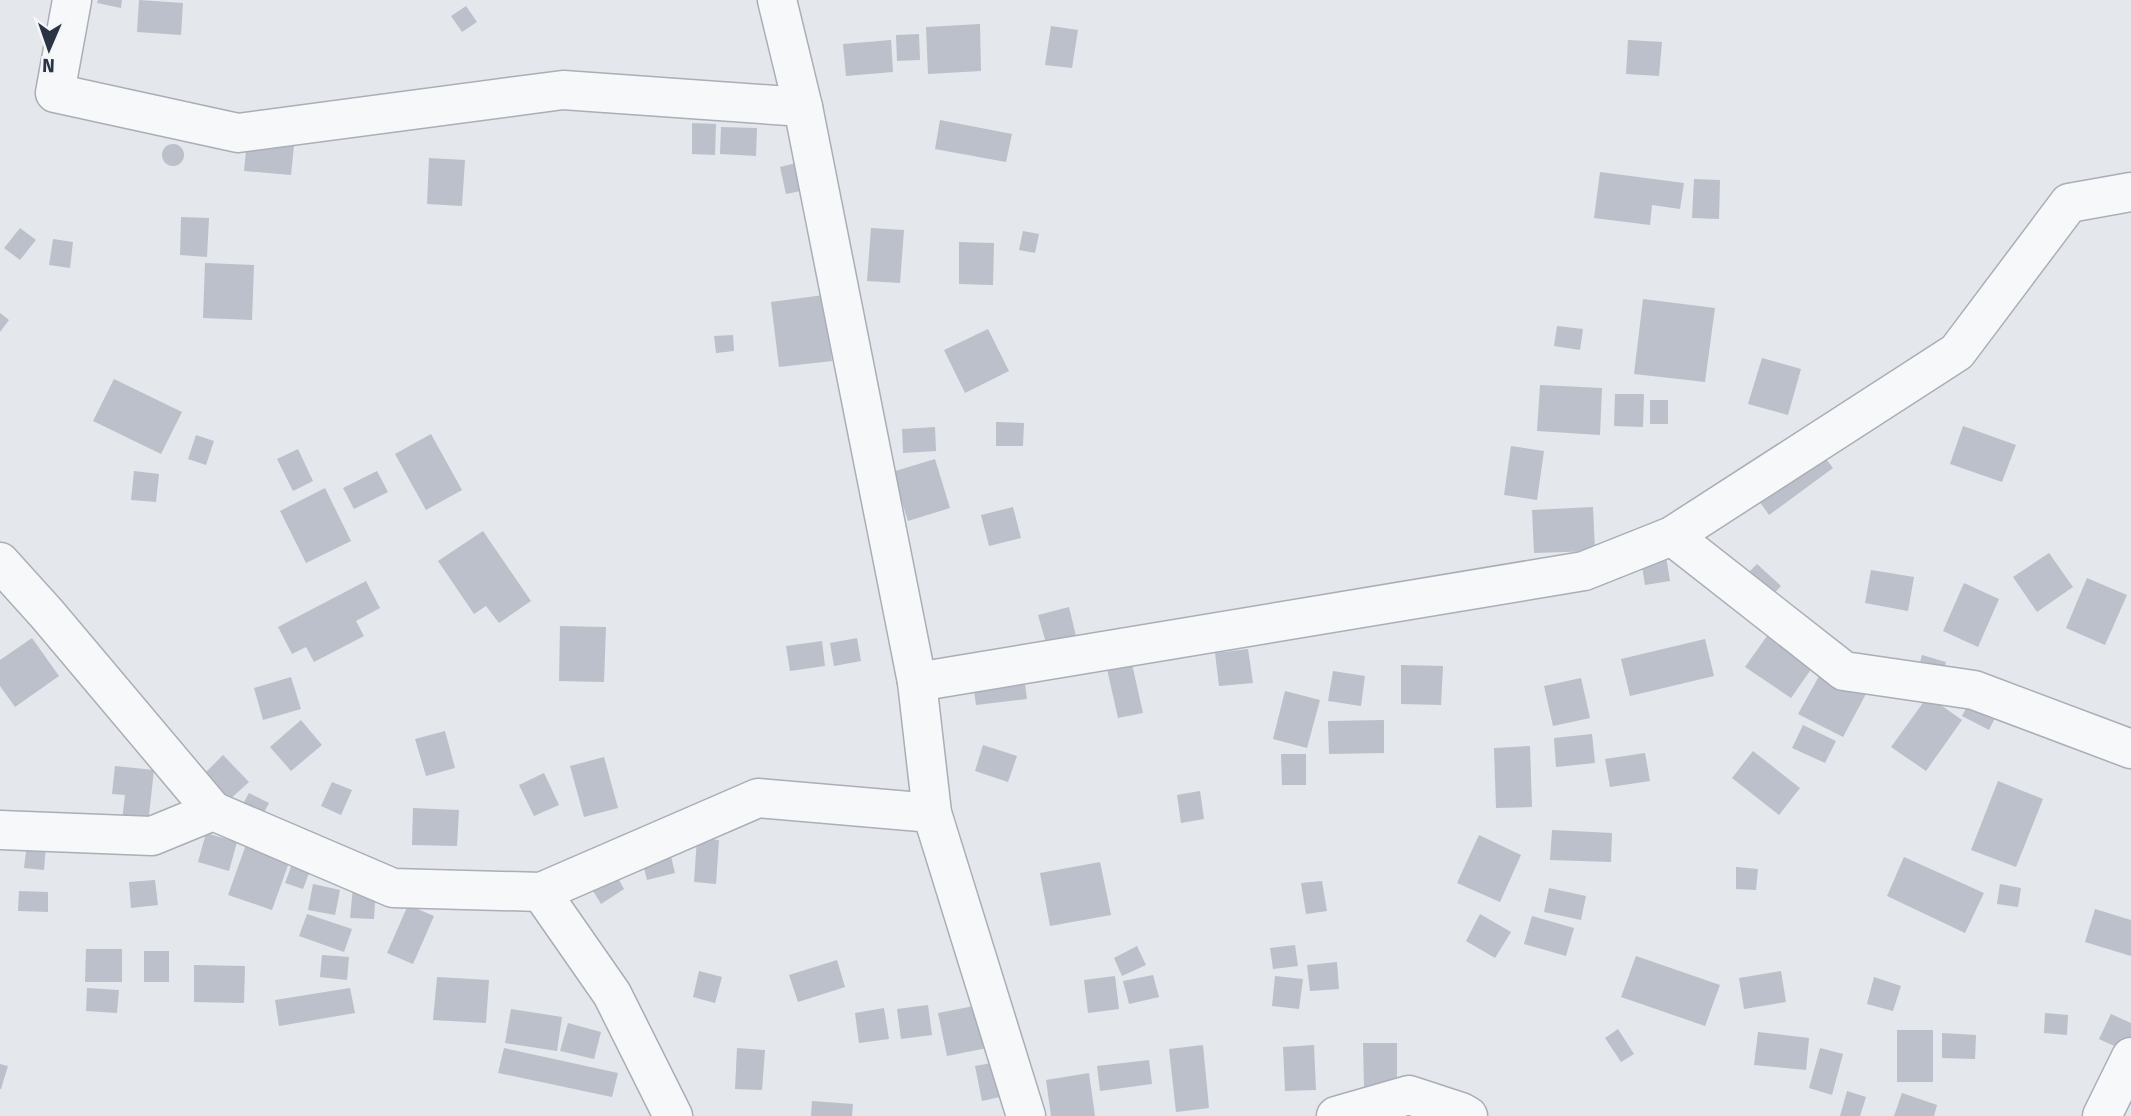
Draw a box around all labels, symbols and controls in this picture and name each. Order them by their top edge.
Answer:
north arrow [14,14,84,84]
text: N [42,54,55,77]

